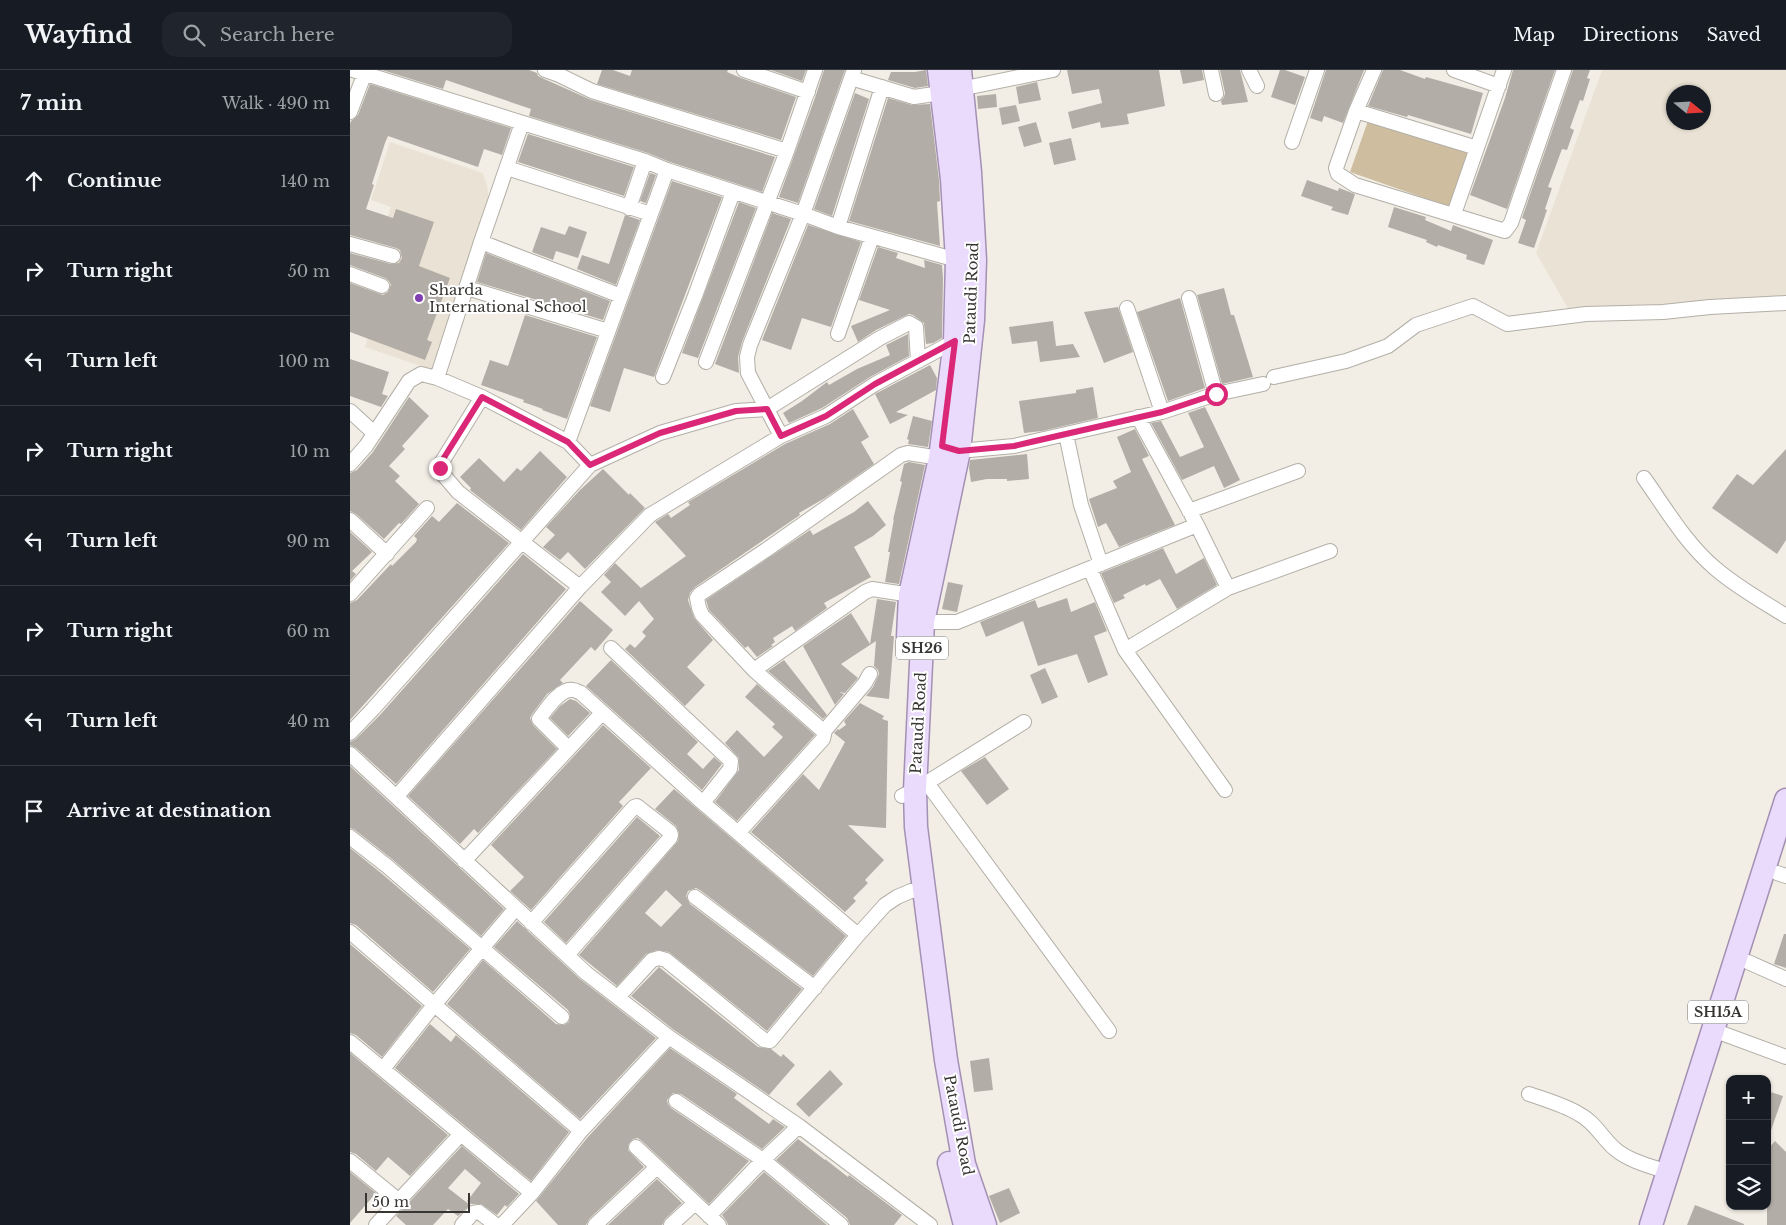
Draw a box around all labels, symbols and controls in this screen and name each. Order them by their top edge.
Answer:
search box [162,12,512,57]
text: Wayfind [25,20,132,49]
icon: search [180,21,208,49]
text: Search here [220,23,335,46]
text: Map [1513,24,1555,46]
text: Directions [1583,24,1679,46]
text: Saved [1707,24,1761,46]
north arrow [1666,85,1711,130]
text: 7 min [20,90,83,116]
text: Walk · 490 m [222,93,330,113]
icon: ahead [20,167,48,195]
text: Continue [67,169,162,192]
text: 140 m [280,171,330,191]
street label: Pataudi Road [960,242,982,344]
icon: right [20,257,48,285]
text: Turn right [67,259,173,282]
text: 50 m [288,261,330,281]
place label: Sharda International School [429,280,587,316]
marker: Sharda International School [413,292,425,304]
icon: left [20,347,48,375]
text: Turn left [67,349,158,372]
text: 100 m [278,351,330,371]
route start [1205,383,1228,406]
icon: right [20,437,48,465]
text: Turn right [67,439,173,462]
text: 10 m [290,441,330,461]
route end [429,457,452,480]
icon: left [20,527,48,555]
text: Turn left [67,529,158,552]
text: 90 m [287,531,330,551]
icon: right [20,617,48,645]
text: Turn right [67,619,173,642]
text: 60 m [287,621,330,641]
road number: SH26 [896,636,948,660]
street label: Pataudi Road [906,672,930,774]
icon: left [20,707,48,735]
text: Turn left [67,709,158,732]
text: 40 m [287,711,330,731]
icon: arrive [20,797,48,825]
text: Arrive at destination [67,799,271,822]
road number: SH15A [1688,1000,1748,1024]
street label: Pataudi Road [940,1073,978,1177]
map controls [1726,1075,1771,1210]
button: + [1726,1075,1771,1120]
button: − [1726,1120,1771,1165]
button: layers [1726,1165,1771,1210]
scale bar [365,1190,470,1213]
text: 50 m [372,1193,409,1211]

